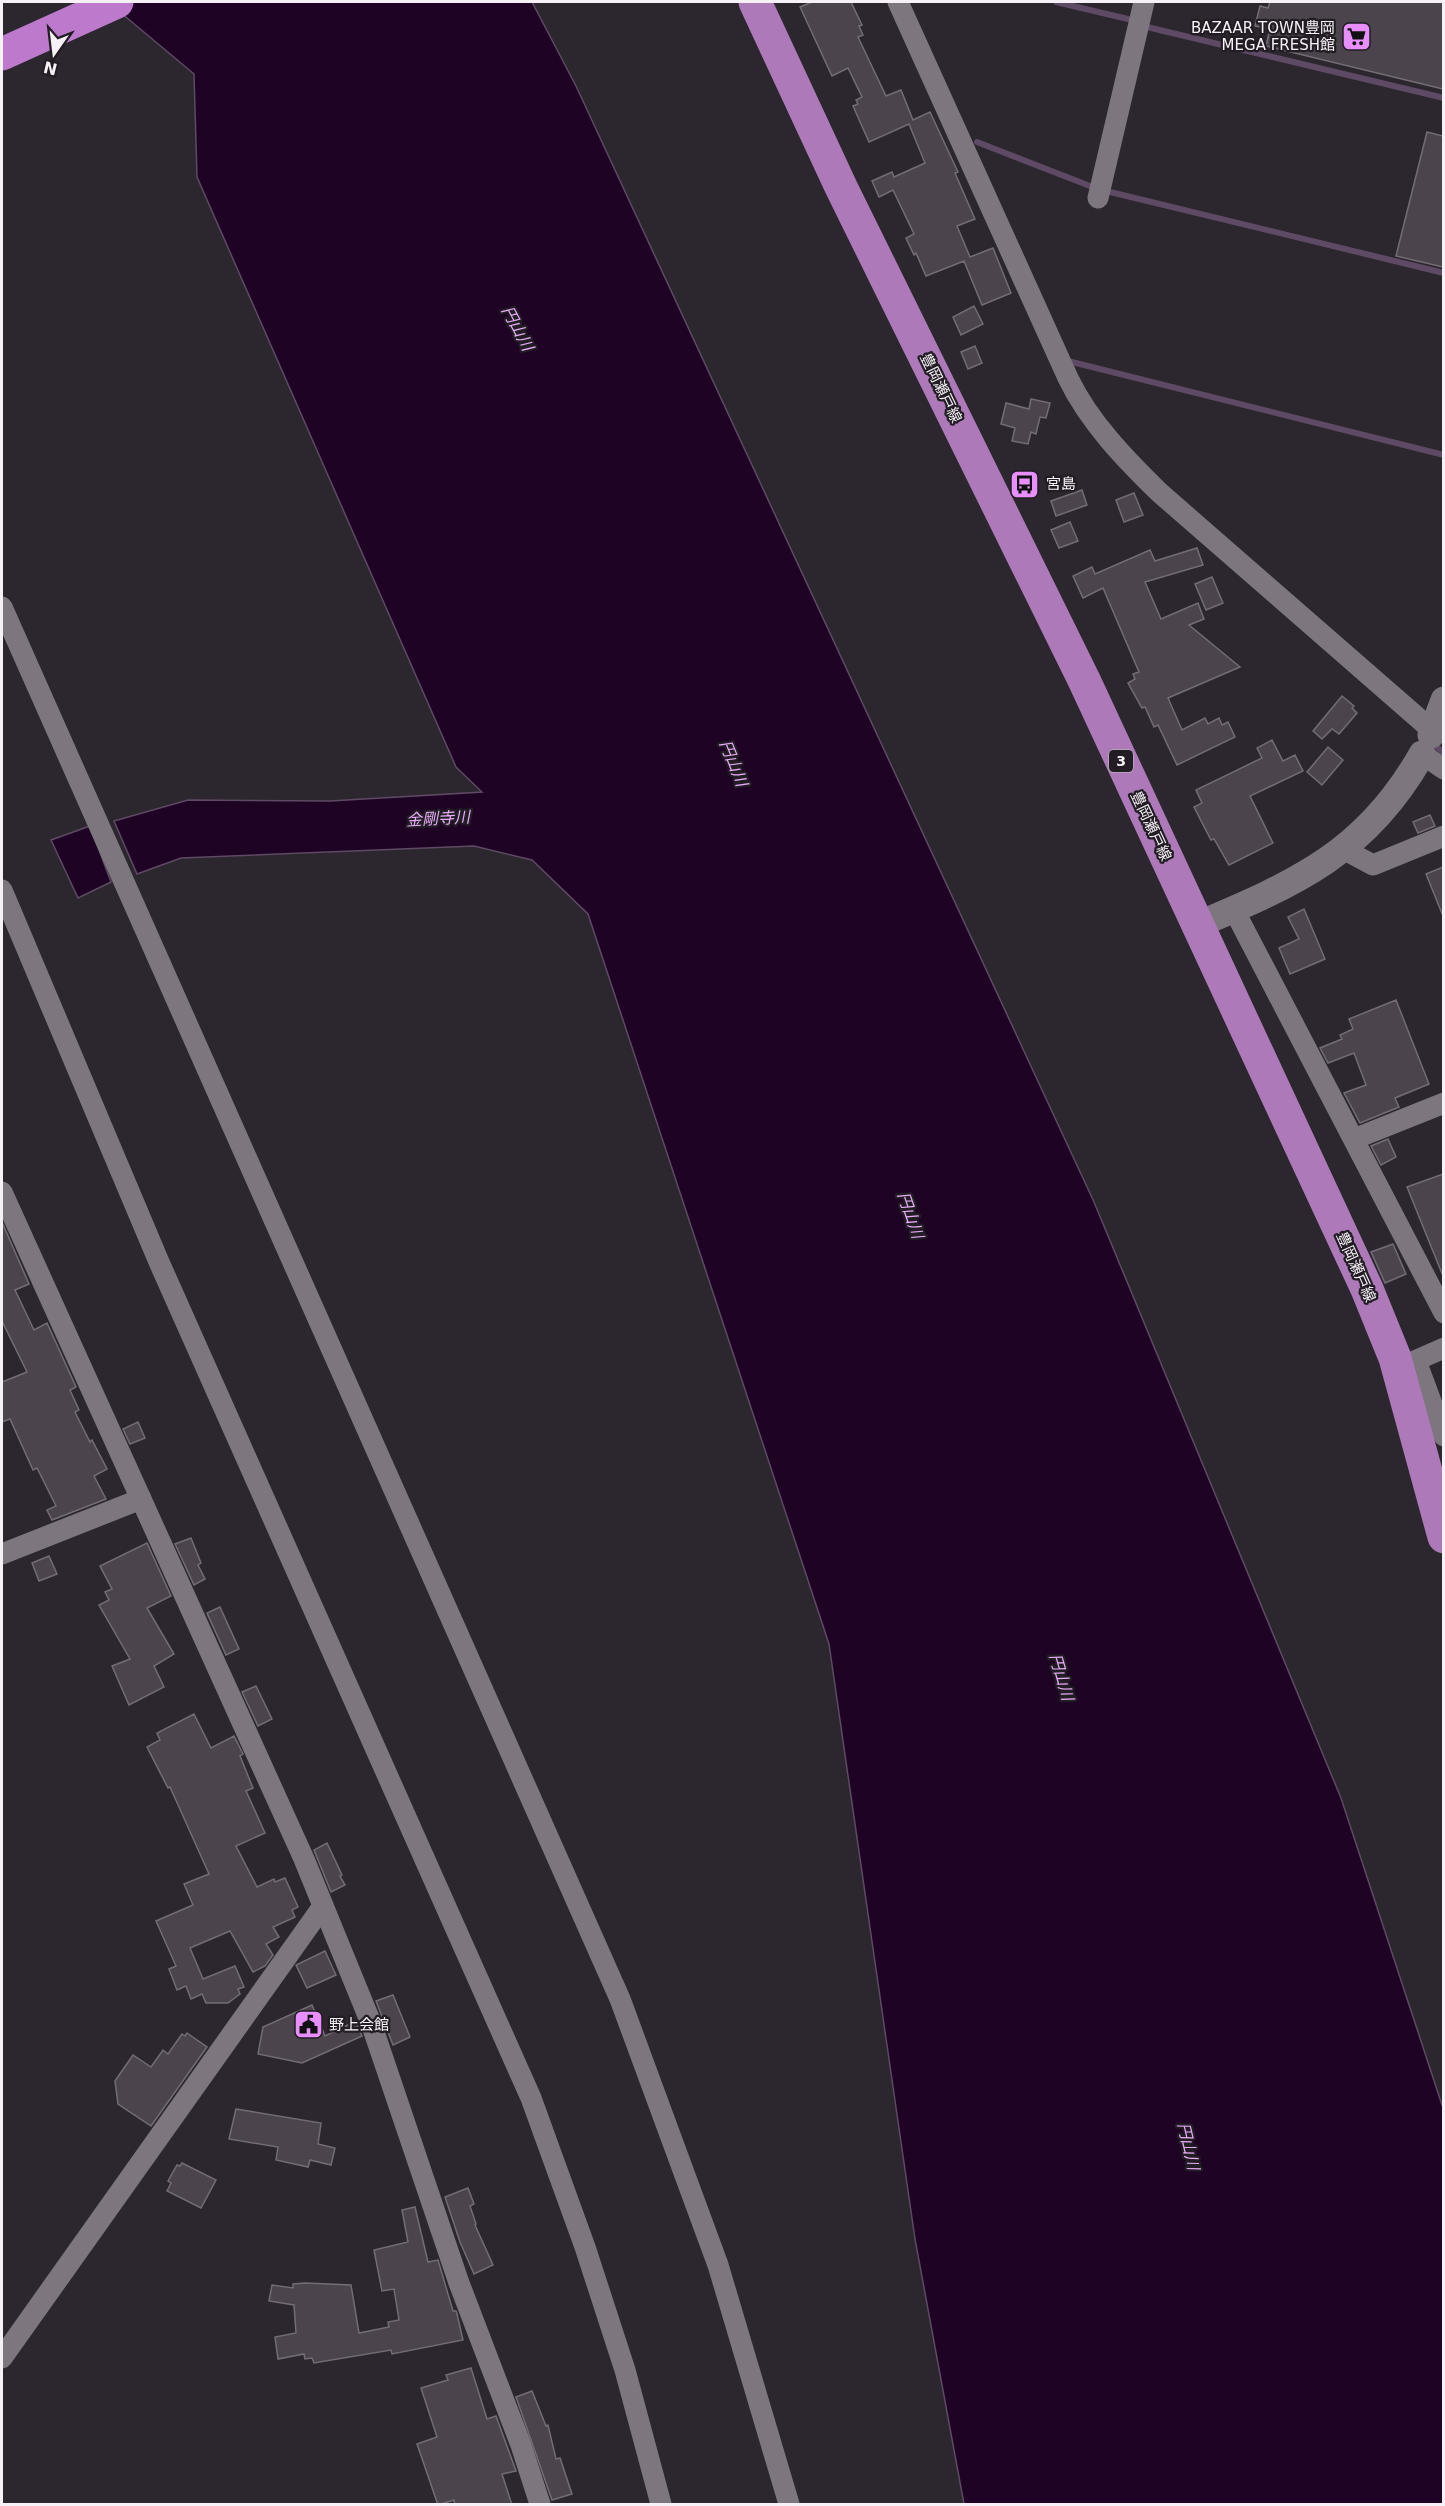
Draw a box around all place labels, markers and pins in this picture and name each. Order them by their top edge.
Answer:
place label: BAZAAR TOWN豊岡 MEGA FRESH館 [1191,19,1335,54]
supermarket icon: BAZAAR TOWN豊岡 MEGA FRESH館 [1340,21,1372,53]
bus stop icon: 宮島 [1009,468,1041,500]
place label: 宮島 [1046,475,1076,493]
public building icon: 野上会館 [292,2009,324,2041]
place label: 野上会館 [329,2016,389,2034]

